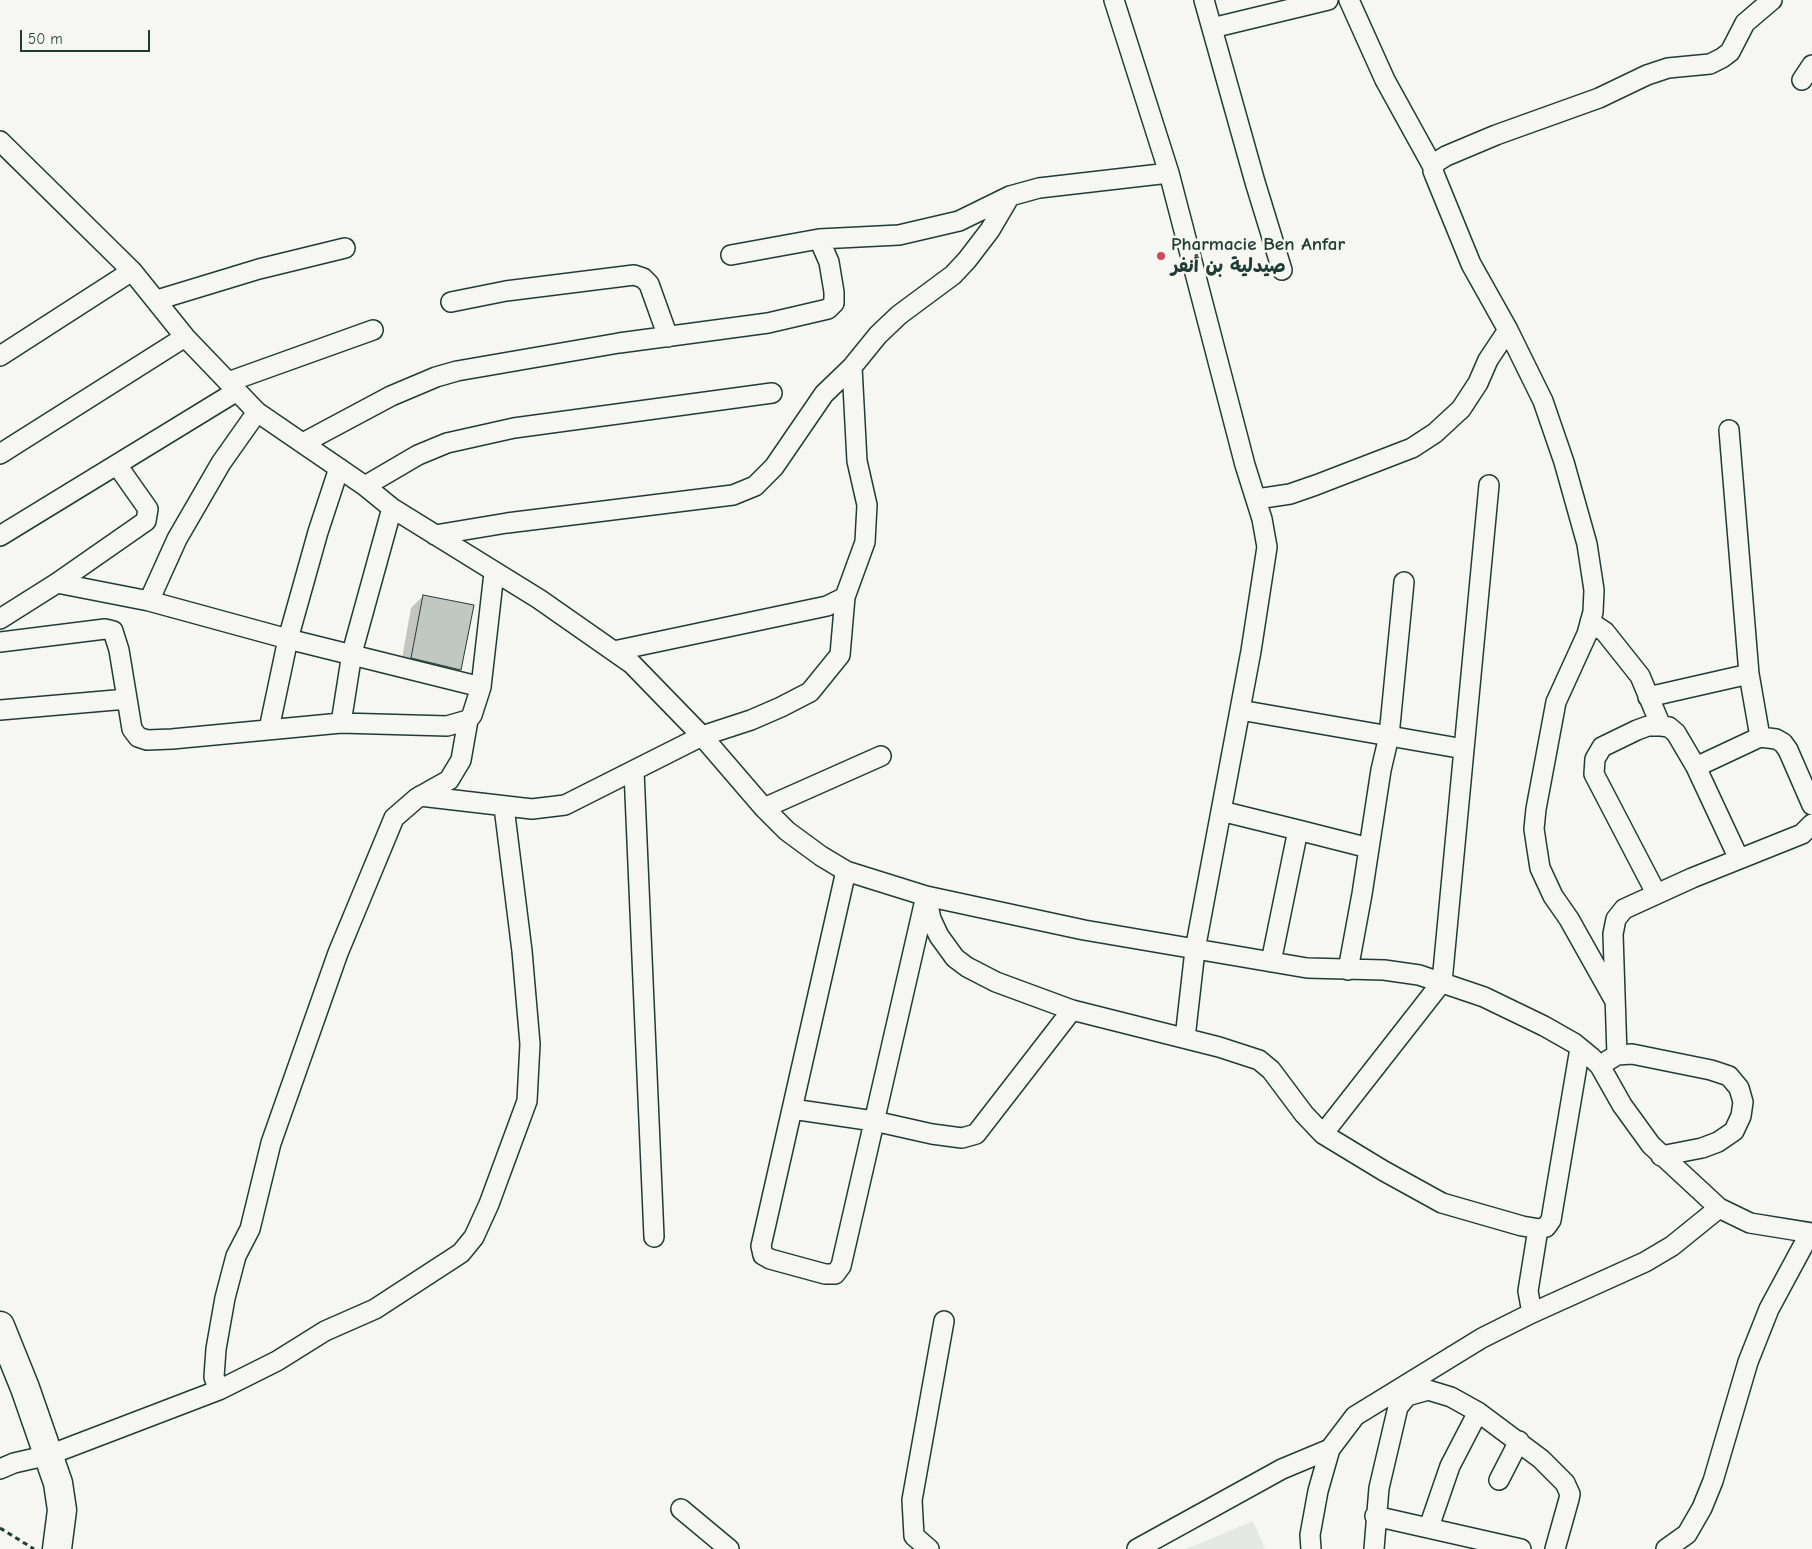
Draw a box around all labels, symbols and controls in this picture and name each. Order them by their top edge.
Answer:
scale bar [22,20,152,52]
text: 50 m [28,30,63,48]
place label: Pharmacie Ben Anfar صيدلية بن أنفر [1171,234,1345,278]
marker: Pharmacie Ben Anfar صيدلية بن أنفر [1155,250,1167,262]

